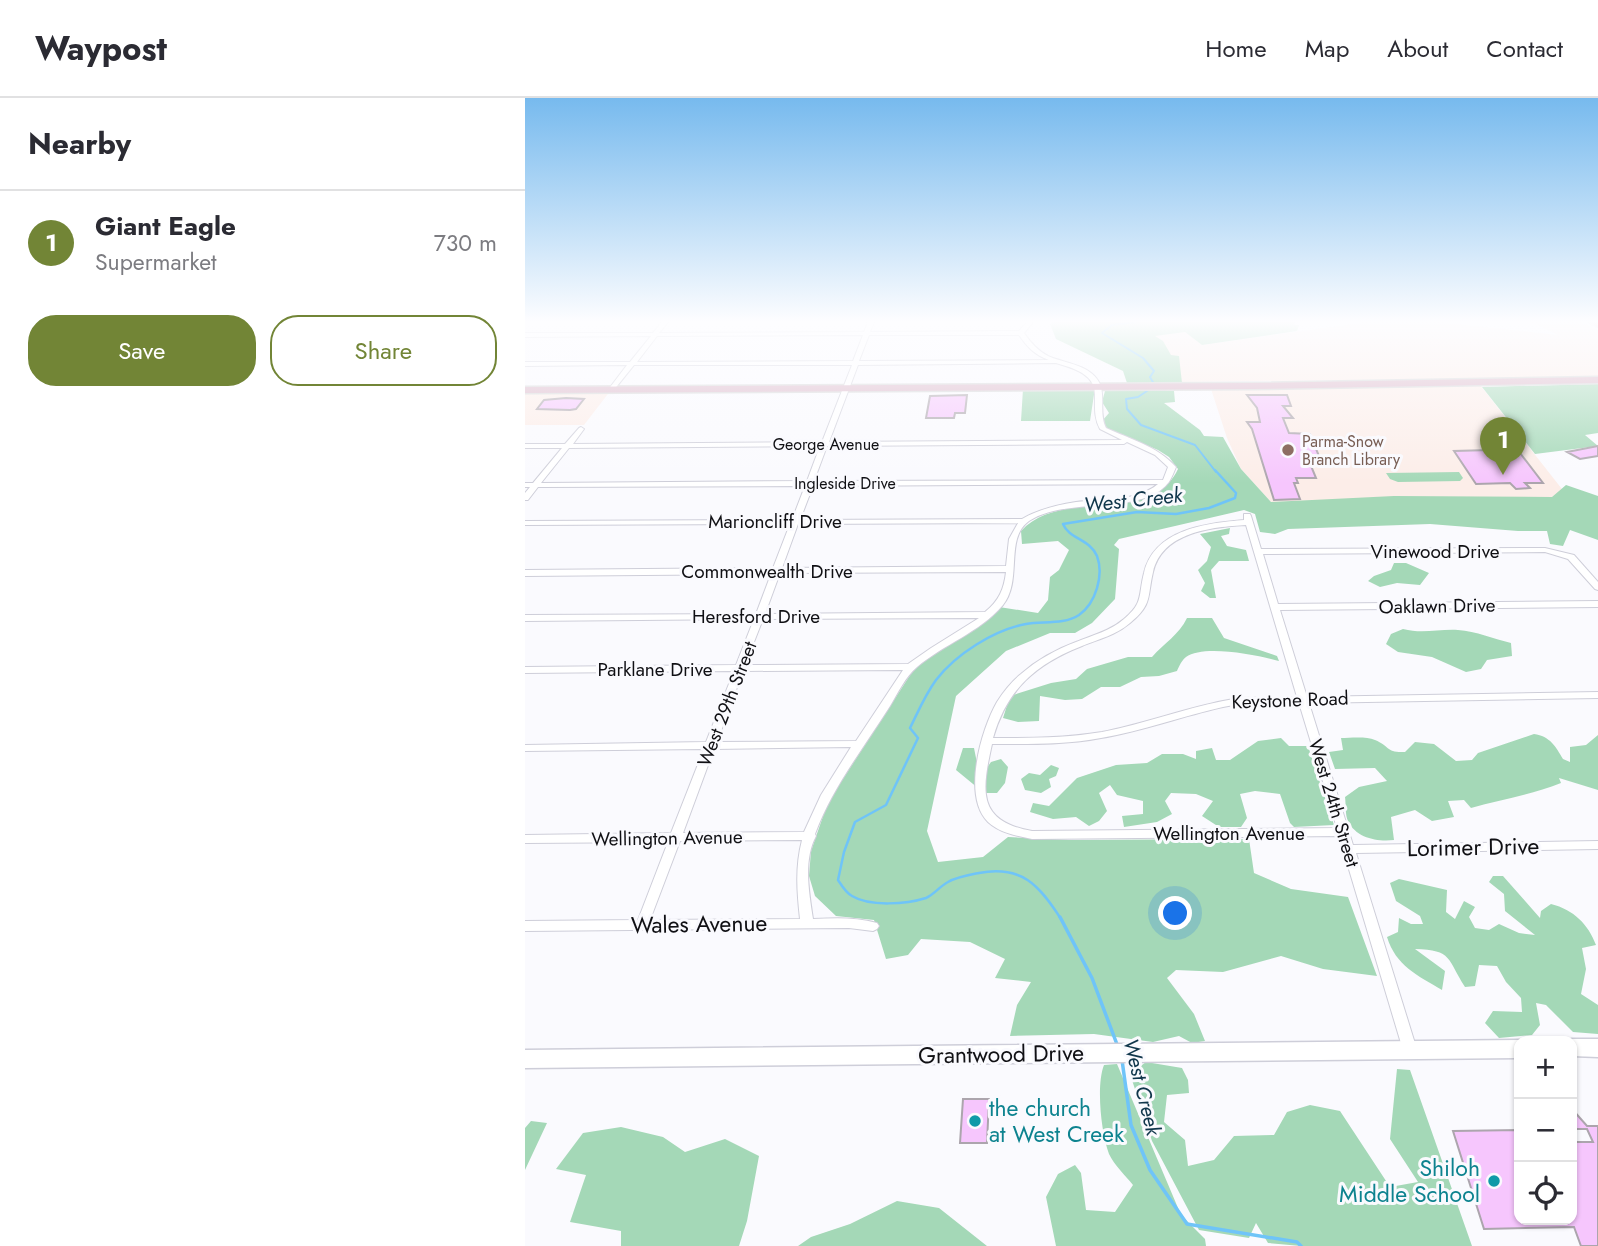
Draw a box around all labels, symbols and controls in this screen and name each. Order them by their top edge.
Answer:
text: Waypost [35,25,167,72]
text: Home [1205,31,1267,66]
text: Map [1305,31,1349,66]
text: About [1387,31,1448,66]
text: Contact [1486,31,1563,66]
text: Nearby [28,122,131,165]
text: Giant Eagle [95,207,236,245]
text: 1 [45,226,57,260]
text: 730 m [434,226,497,260]
text: Supermarket [95,245,217,279]
button: Save [28,315,256,386]
button: Share [270,315,497,386]
pin: 1 [1480,417,1526,475]
place label: Parma-Snow Branch Library [1302,430,1401,471]
street label: George Avenue [773,433,879,456]
marker: Parma-Snow Branch Library [1280,442,1296,458]
street label: Ingleside Drive [794,472,896,495]
water label: West Creek [1082,480,1185,520]
street label: Marioncliff Drive [708,508,842,535]
street label: Vinewood Drive [1370,538,1500,565]
street label: Commonwealth Drive [681,558,853,585]
street label: Oaklawn Drive [1378,591,1496,621]
street label: Heresford Drive [692,603,820,630]
street label: West 29th Street [691,637,763,771]
street label: Parklane Drive [597,656,713,683]
street label: Keystone Road [1231,684,1349,716]
street label: West 24th Street [1302,736,1366,871]
street label: Wellington Avenue [1153,820,1305,847]
street label: Wellington Avenue [591,823,743,853]
street label: Lorimer Drive [1406,829,1540,865]
your location [1158,896,1192,930]
street label: Wales Avenue [630,906,768,942]
water label: West Creek [1115,1035,1169,1140]
street label: Grantwood Drive [918,1036,1084,1072]
map controls [1514,1036,1577,1225]
button: + [1514,1036,1577,1099]
place label: the church at West Creek [989,1091,1125,1151]
button: − [1514,1099,1577,1162]
marker: the church at West Creek [967,1113,983,1129]
place label: Shiloh Middle School [1339,1151,1480,1211]
button: locate [1514,1162,1577,1225]
marker: Shiloh Middle School [1486,1173,1502,1189]

